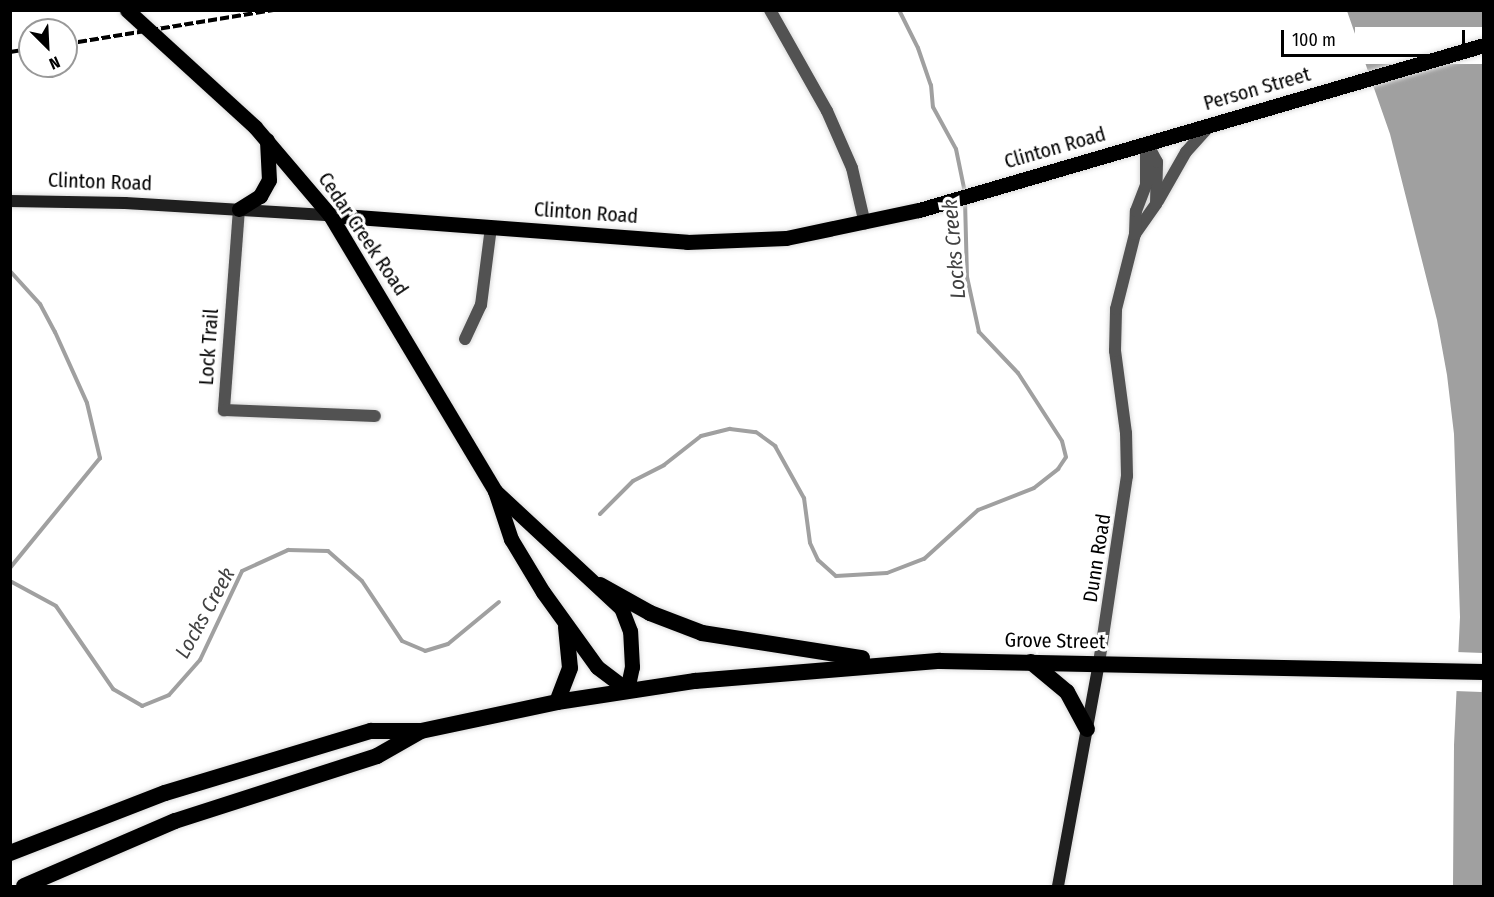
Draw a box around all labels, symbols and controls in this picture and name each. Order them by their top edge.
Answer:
north arrow [18,18,78,78]
scale bar [1284,18,1468,56]
text: 100 m [1292,29,1336,51]
text: N [46,52,63,74]
street label: Person Street [1201,62,1313,116]
street label: Clinton Road [1002,122,1108,174]
street label: Clinton Road [47,168,153,196]
street label: Cedar Creek Road [313,168,413,300]
street label: Clinton Road [533,197,639,229]
water label: Locks Creek [937,198,971,300]
street label: Lock Trail [194,308,224,386]
street label: Dunn Road [1078,512,1116,604]
water label: Locks Creek [170,563,240,663]
street label: Grove Street [1004,628,1106,654]

